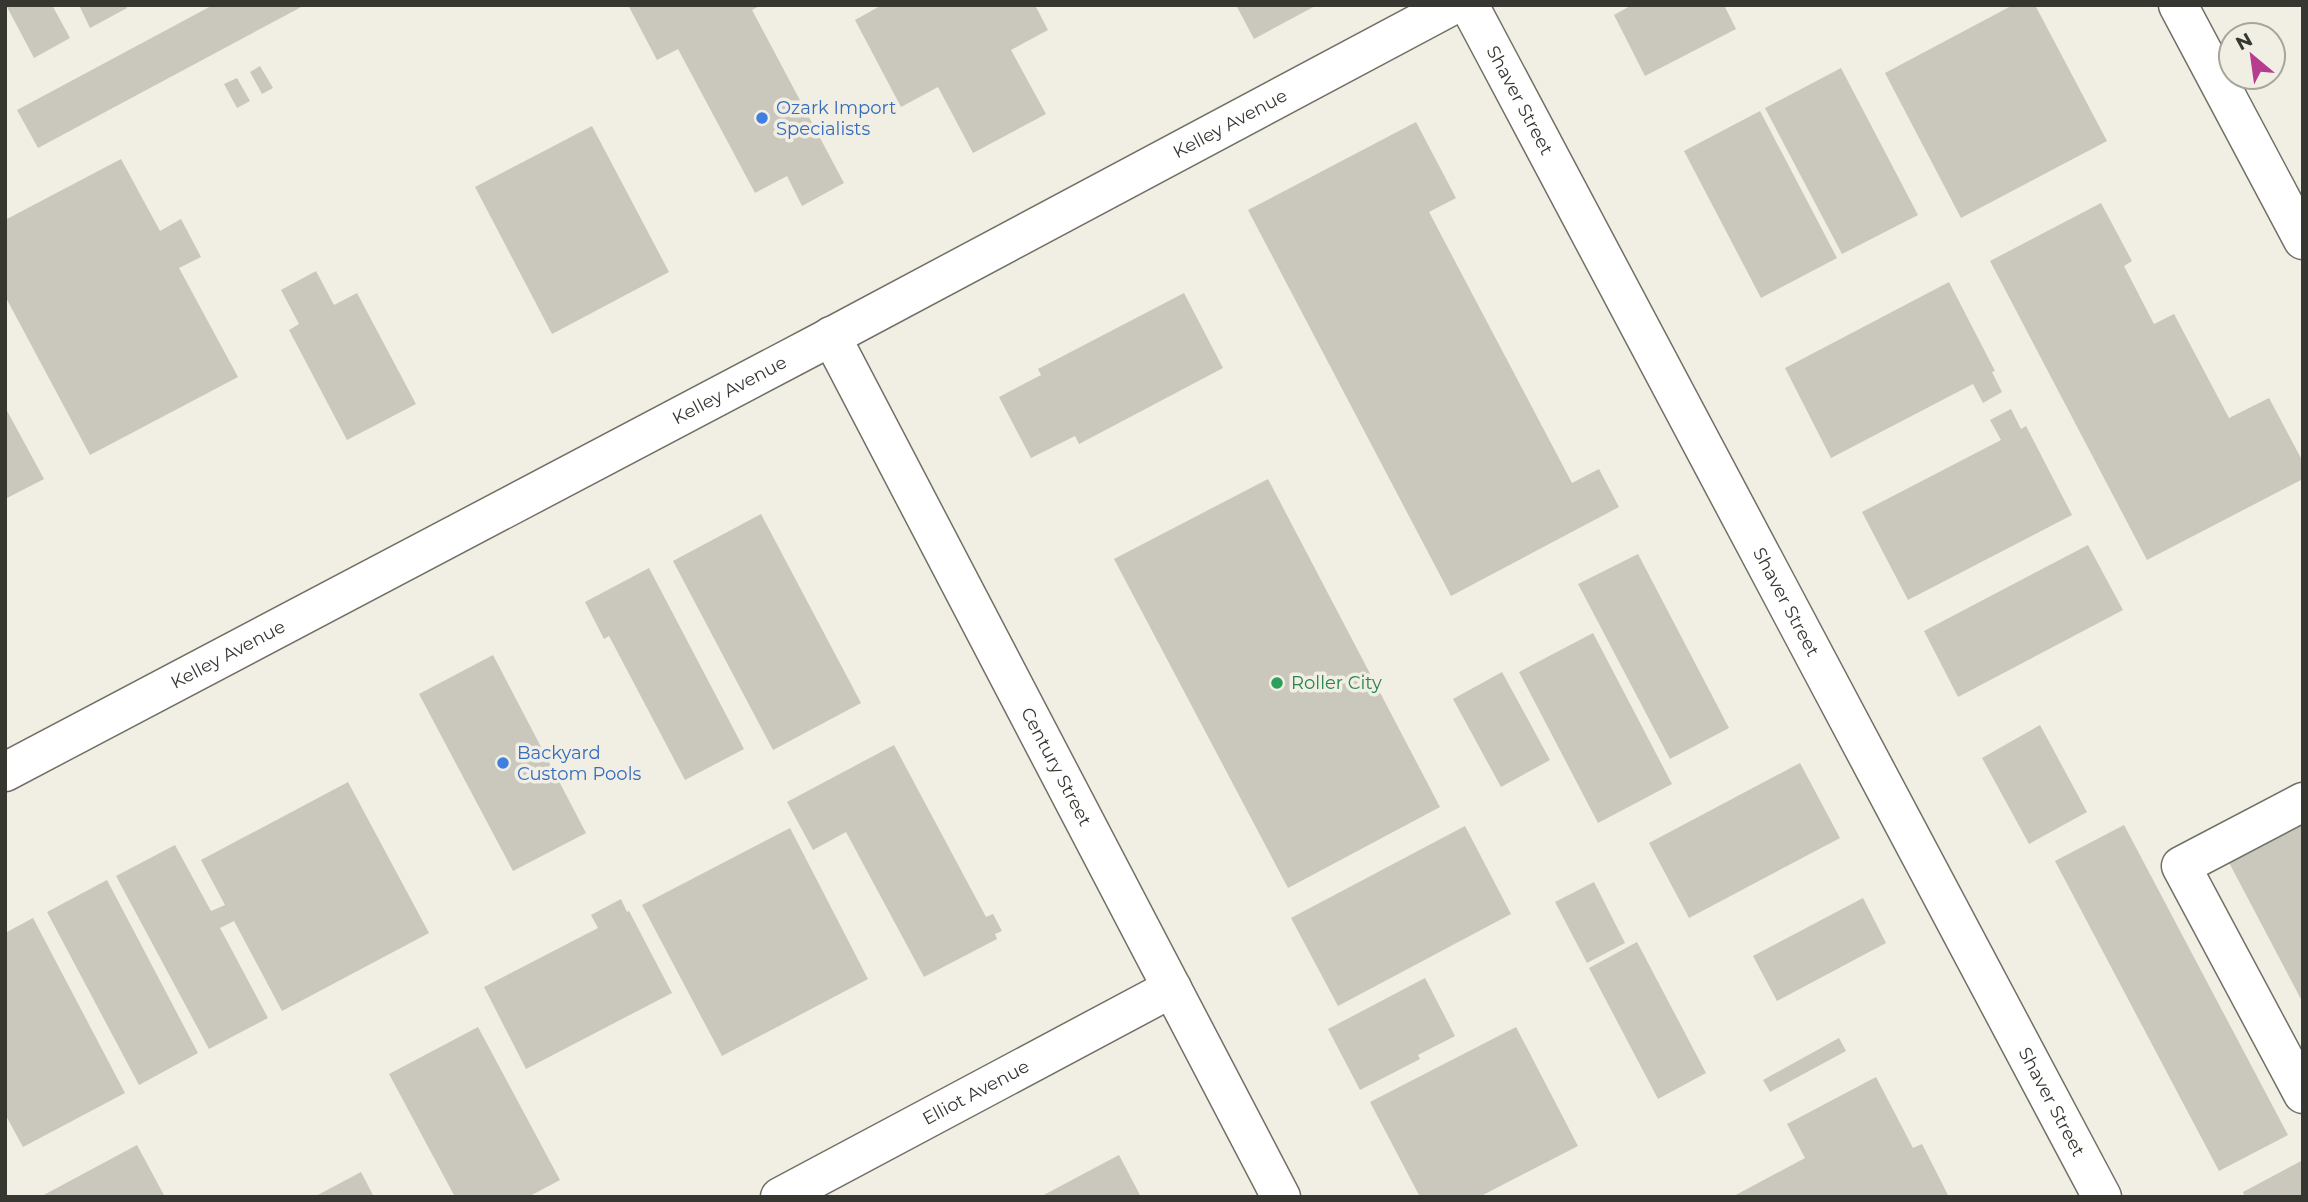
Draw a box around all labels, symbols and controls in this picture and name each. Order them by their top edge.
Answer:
north arrow [2217,21,2287,91]
text: N [2232,28,2256,55]
street label: Shaver Street [1482,42,1558,159]
street label: Kelley Avenue [1169,84,1291,163]
place label: Ozark Import Specialists [776,97,896,140]
marker: Ozark Import Specialists [754,110,770,126]
street label: Kelley Avenue [669,351,791,429]
street label: Shaver Street [1748,544,1824,660]
street label: Kelley Avenue [167,615,289,694]
place label: Roller City [1291,672,1382,694]
marker: Roller City [1269,675,1285,691]
street label: Century Street [1016,704,1096,830]
place label: Backyard Custom Pools [517,742,641,785]
marker: Backyard Custom Pools [495,755,511,771]
street label: Shaver Street [2014,1044,2089,1160]
street label: Elliot Avenue [919,1055,1033,1130]

